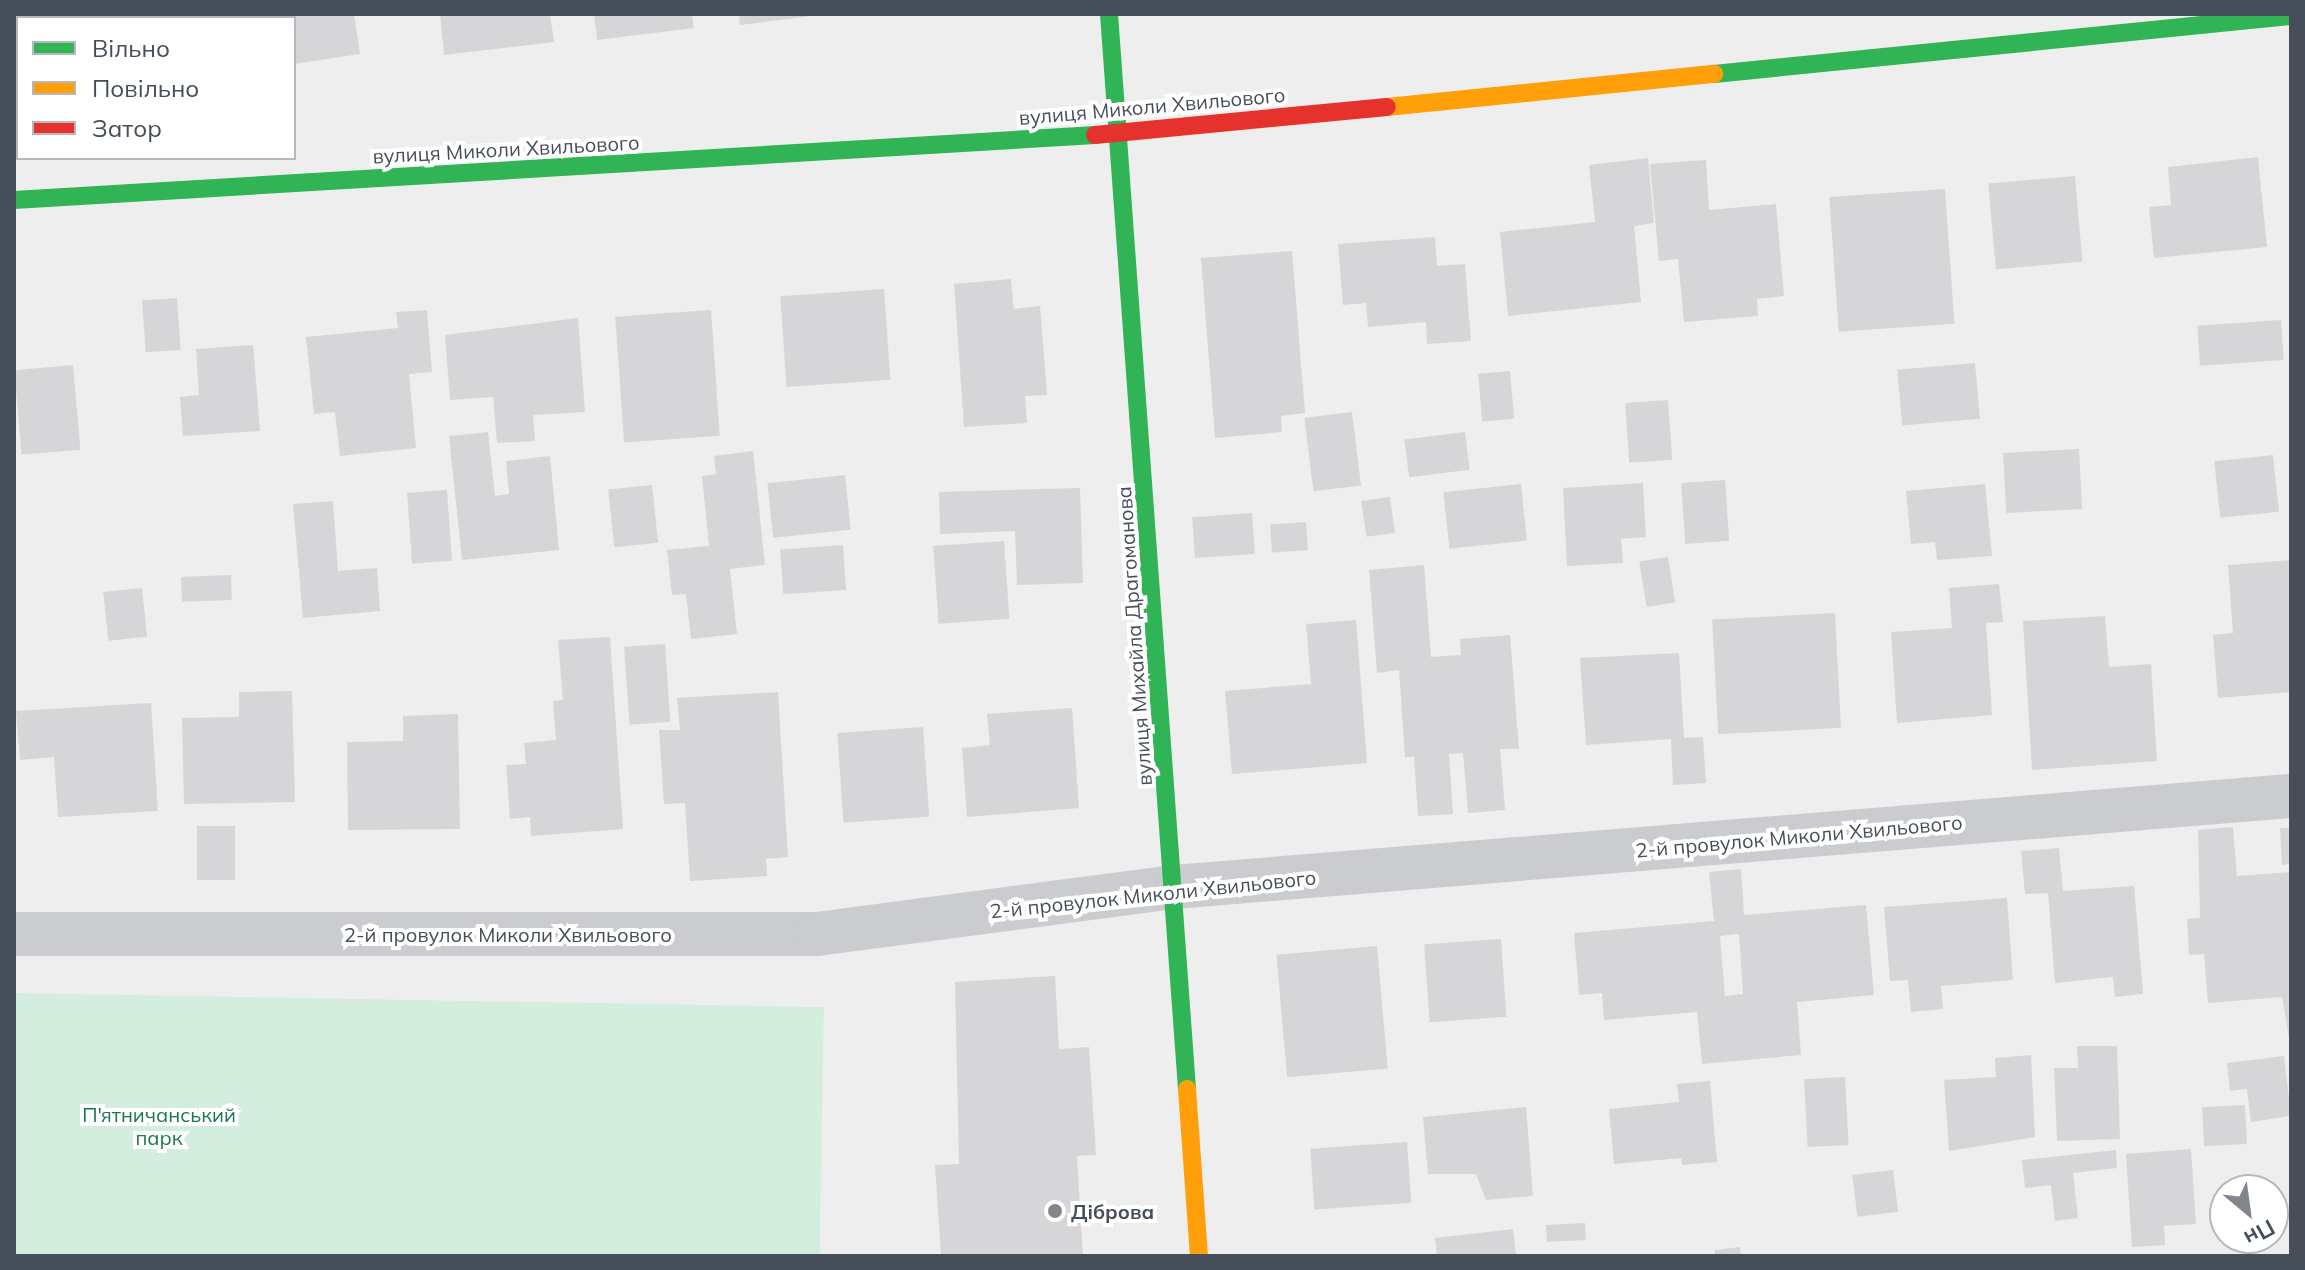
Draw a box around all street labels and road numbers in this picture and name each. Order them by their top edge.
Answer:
street label: вулиця Миколи Хвильового [1018,82,1286,130]
street label: вулиця Миколи Хвильового [372,130,640,168]
street label: вулиця Михайла Драгоманова [1112,485,1156,787]
street label: 2-й провулок Миколи Хвильового [1635,810,1963,862]
street label: 2-й провулок Миколи Хвильового [989,865,1317,923]
street label: 2-й провулок Миколи Хвильового [344,922,672,946]

